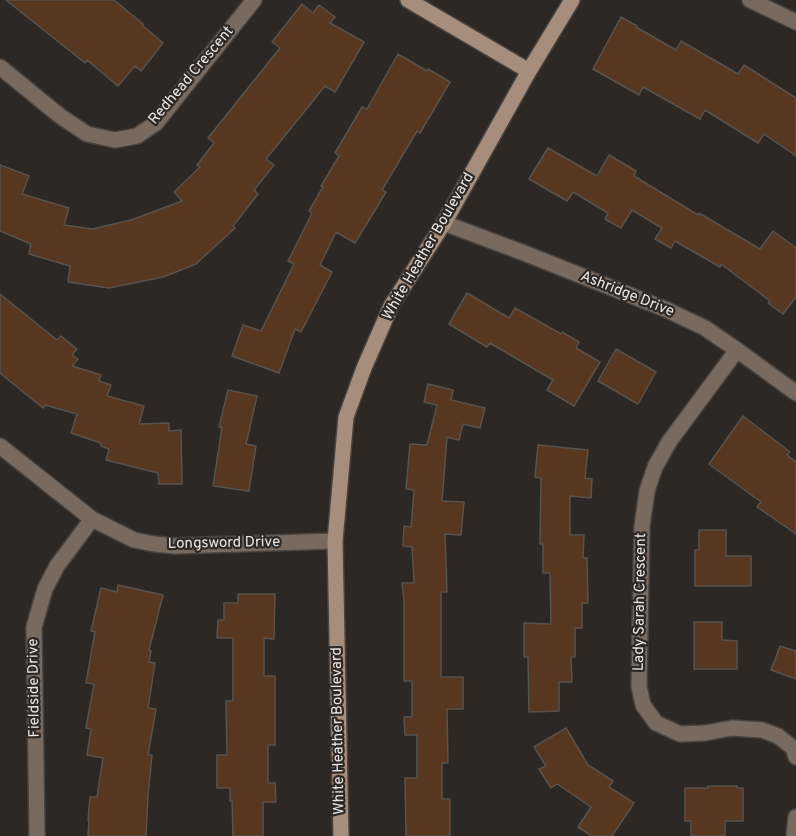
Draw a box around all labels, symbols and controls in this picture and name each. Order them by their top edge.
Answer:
street label: Redhead Crescent [146,23,238,129]
street label: White Heather Boulevard [379,170,479,324]
street label: Ashridge Drive [578,268,676,322]
street label: Lady Sarah Crescent [631,533,651,671]
street label: Longsword Drive [168,534,280,554]
street label: Fieldside Drive [25,638,45,738]
street label: White Heather Boulevard [329,647,349,815]

